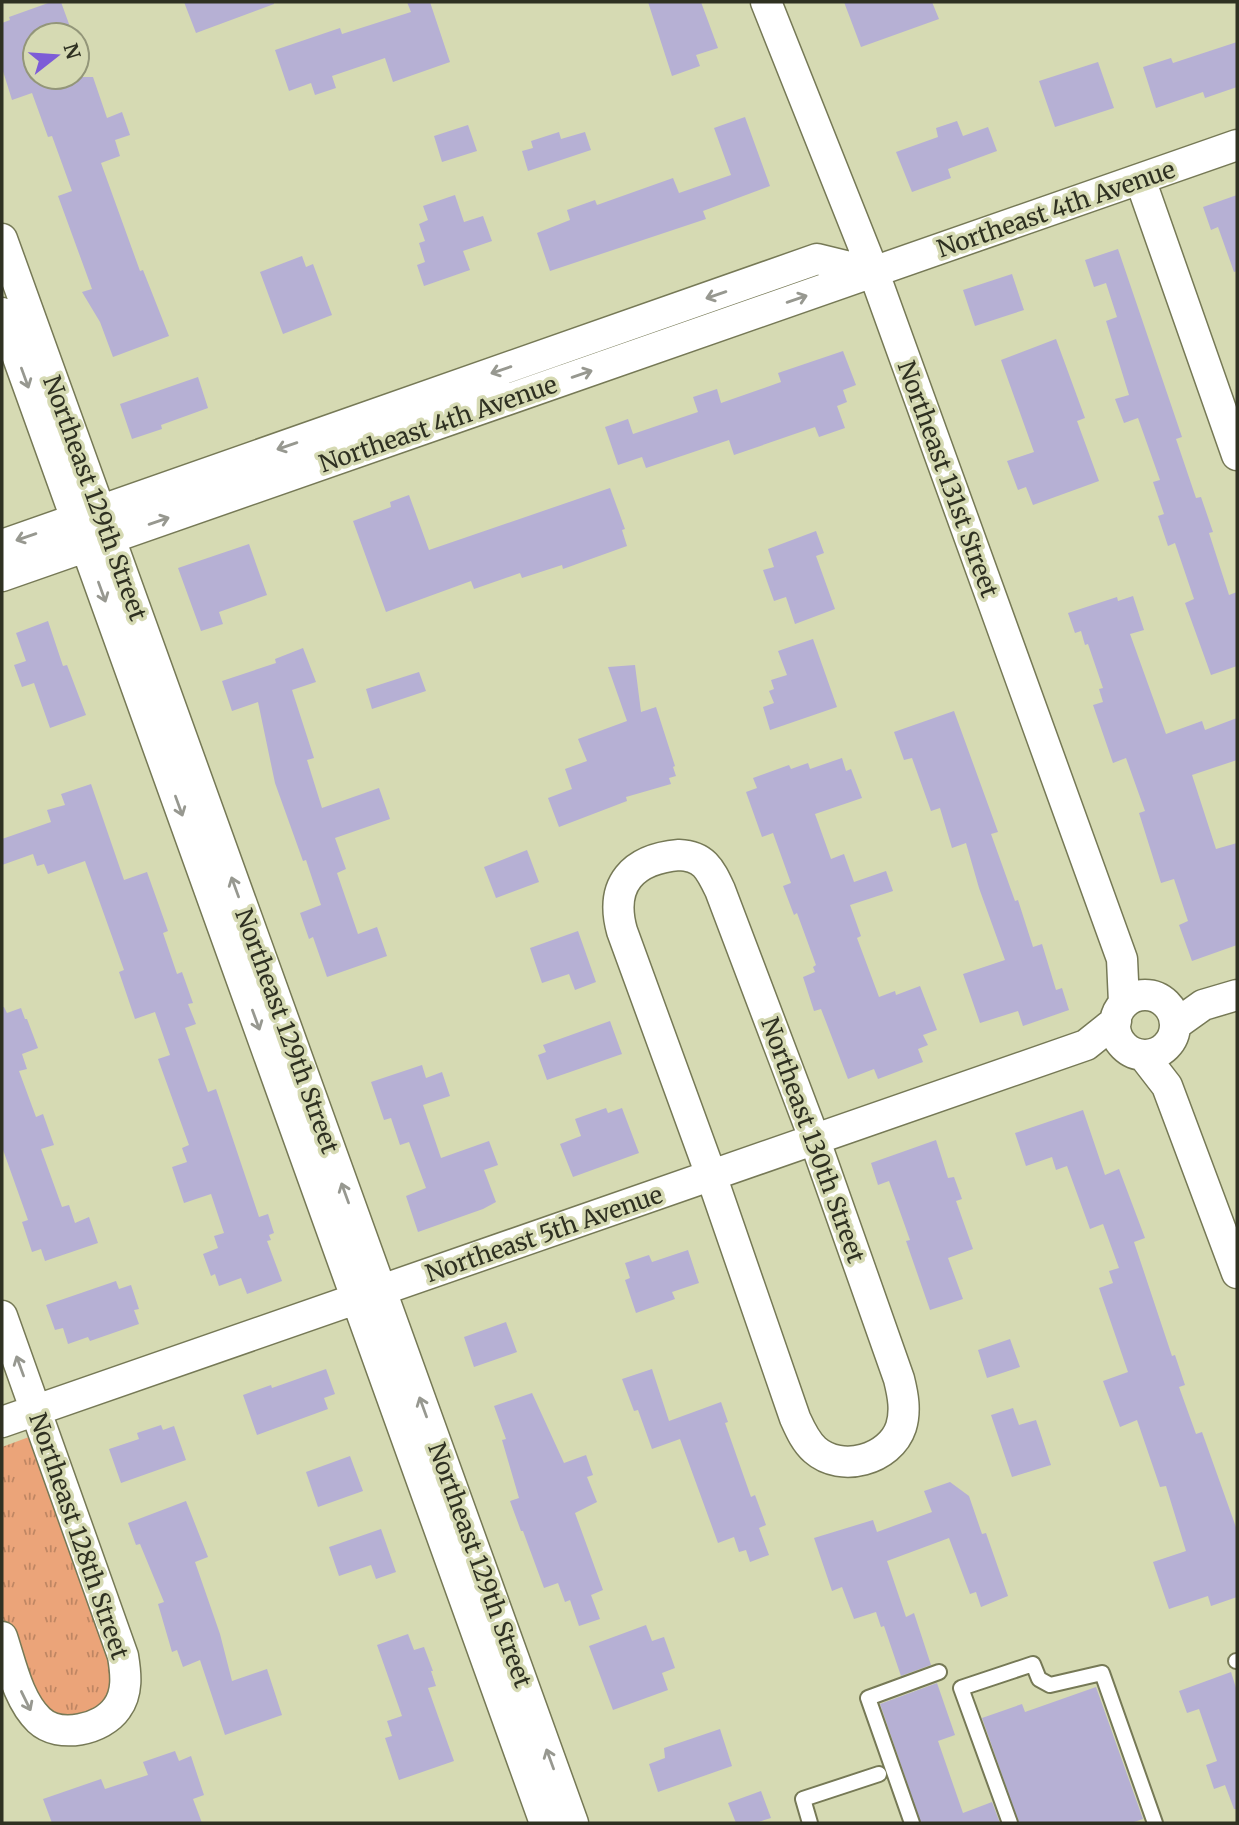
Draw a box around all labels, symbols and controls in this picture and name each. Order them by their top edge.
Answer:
north arrow [21,21,91,91]
text: N [59,40,86,62]
street label: Northeast 4th Avenue [933,154,1179,264]
one-way arrow [705,290,727,302]
one-way arrow [785,292,807,304]
street label: Northeast 131st Street [891,356,1005,602]
one-way arrow [491,365,513,377]
one-way arrow [20,366,32,388]
one-way arrow [570,367,592,379]
street label: Northeast 4th Avenue [315,369,561,479]
street label: Northeast 129th Street [36,371,154,625]
one-way arrow [276,441,298,453]
one-way arrow [147,514,169,526]
one-way arrow [15,532,37,544]
one-way arrow [97,580,109,602]
one-way arrow [174,794,186,816]
one-way arrow [228,876,240,898]
street label: Northeast 129th Street [228,904,346,1158]
one-way arrow [251,1008,263,1030]
street label: Northeast 130th Street [754,1013,872,1268]
street label: Northeast 5th Avenue [421,1179,667,1289]
one-way arrow [338,1182,350,1204]
one-way arrow [12,1355,25,1377]
one-way arrow [415,1396,428,1418]
street label: Northeast 128th Street [22,1409,136,1664]
street label: Northeast 129th Street [421,1438,539,1692]
one-way arrow [20,1690,33,1711]
one-way arrow [543,1748,556,1770]

